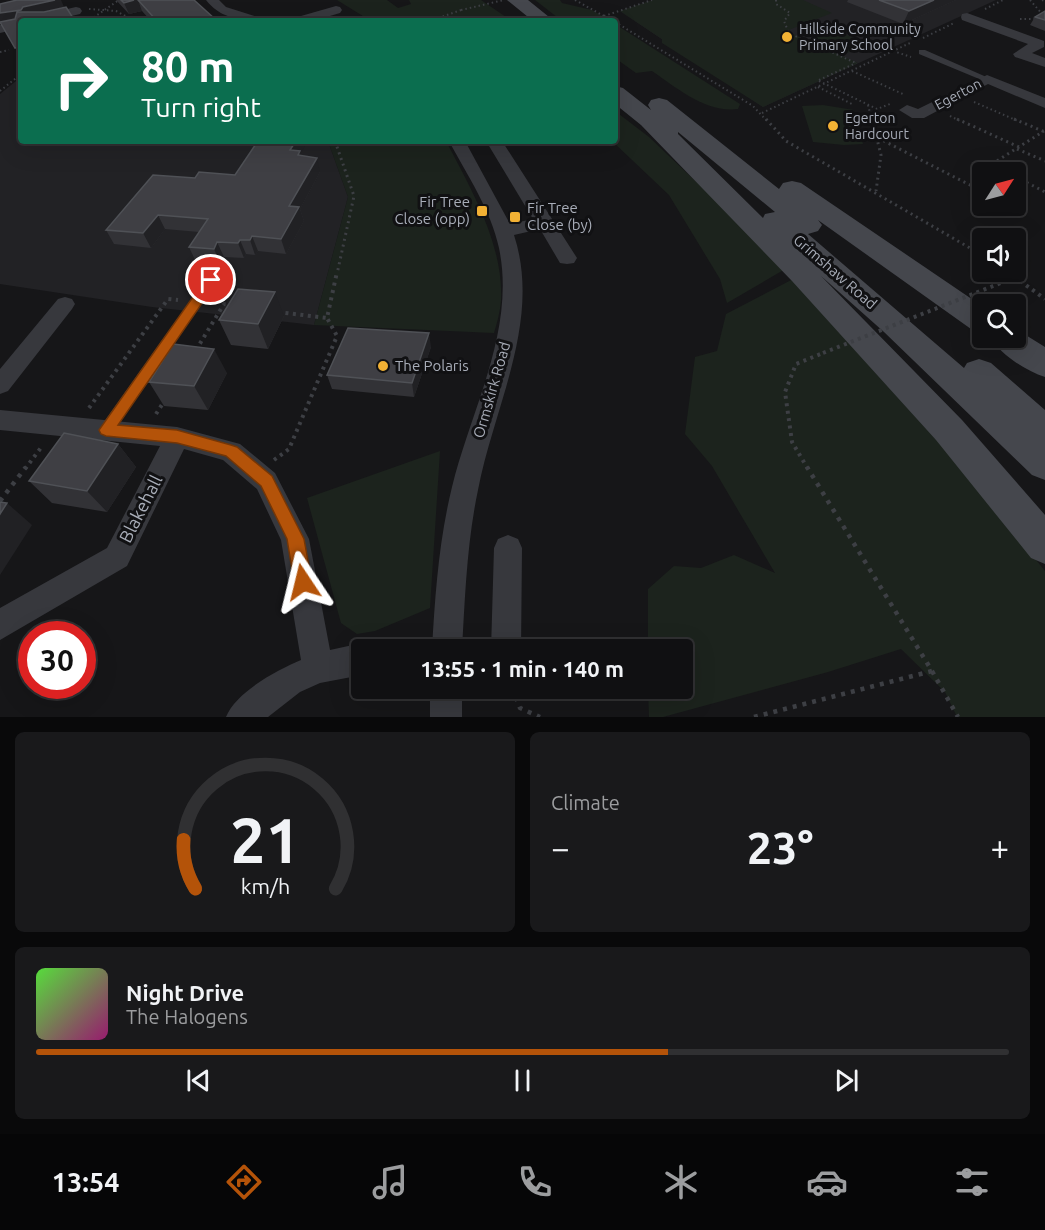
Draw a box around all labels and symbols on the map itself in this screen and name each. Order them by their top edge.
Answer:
place label: Hillside Community Primary School [799,21,921,53]
marker: Hillside Community Primary School [780,30,794,44]
street label: Egerton [932,75,984,113]
place label: Egerton Hardcourt [845,110,909,142]
marker: Egerton Hardcourt [826,119,840,133]
north arrow [972,162,1026,216]
place label: Fir Tree Close (opp) [394,193,470,227]
place label: Fir Tree Close (by) [527,199,593,233]
marker: Fir Tree Close (opp) [475,204,489,218]
marker: Fir Tree Close (by) [508,210,522,224]
street label: Grimshaw Road [790,231,880,312]
pin [185,254,236,305]
street label: Ormskirk Road [470,340,513,440]
place label: The Polaris [395,357,469,374]
marker: The Polaris [376,359,390,373]
street label: Blakehall [115,471,166,546]
position arrow [271,550,335,614]
speed limit sign: 30 [18,621,96,699]

